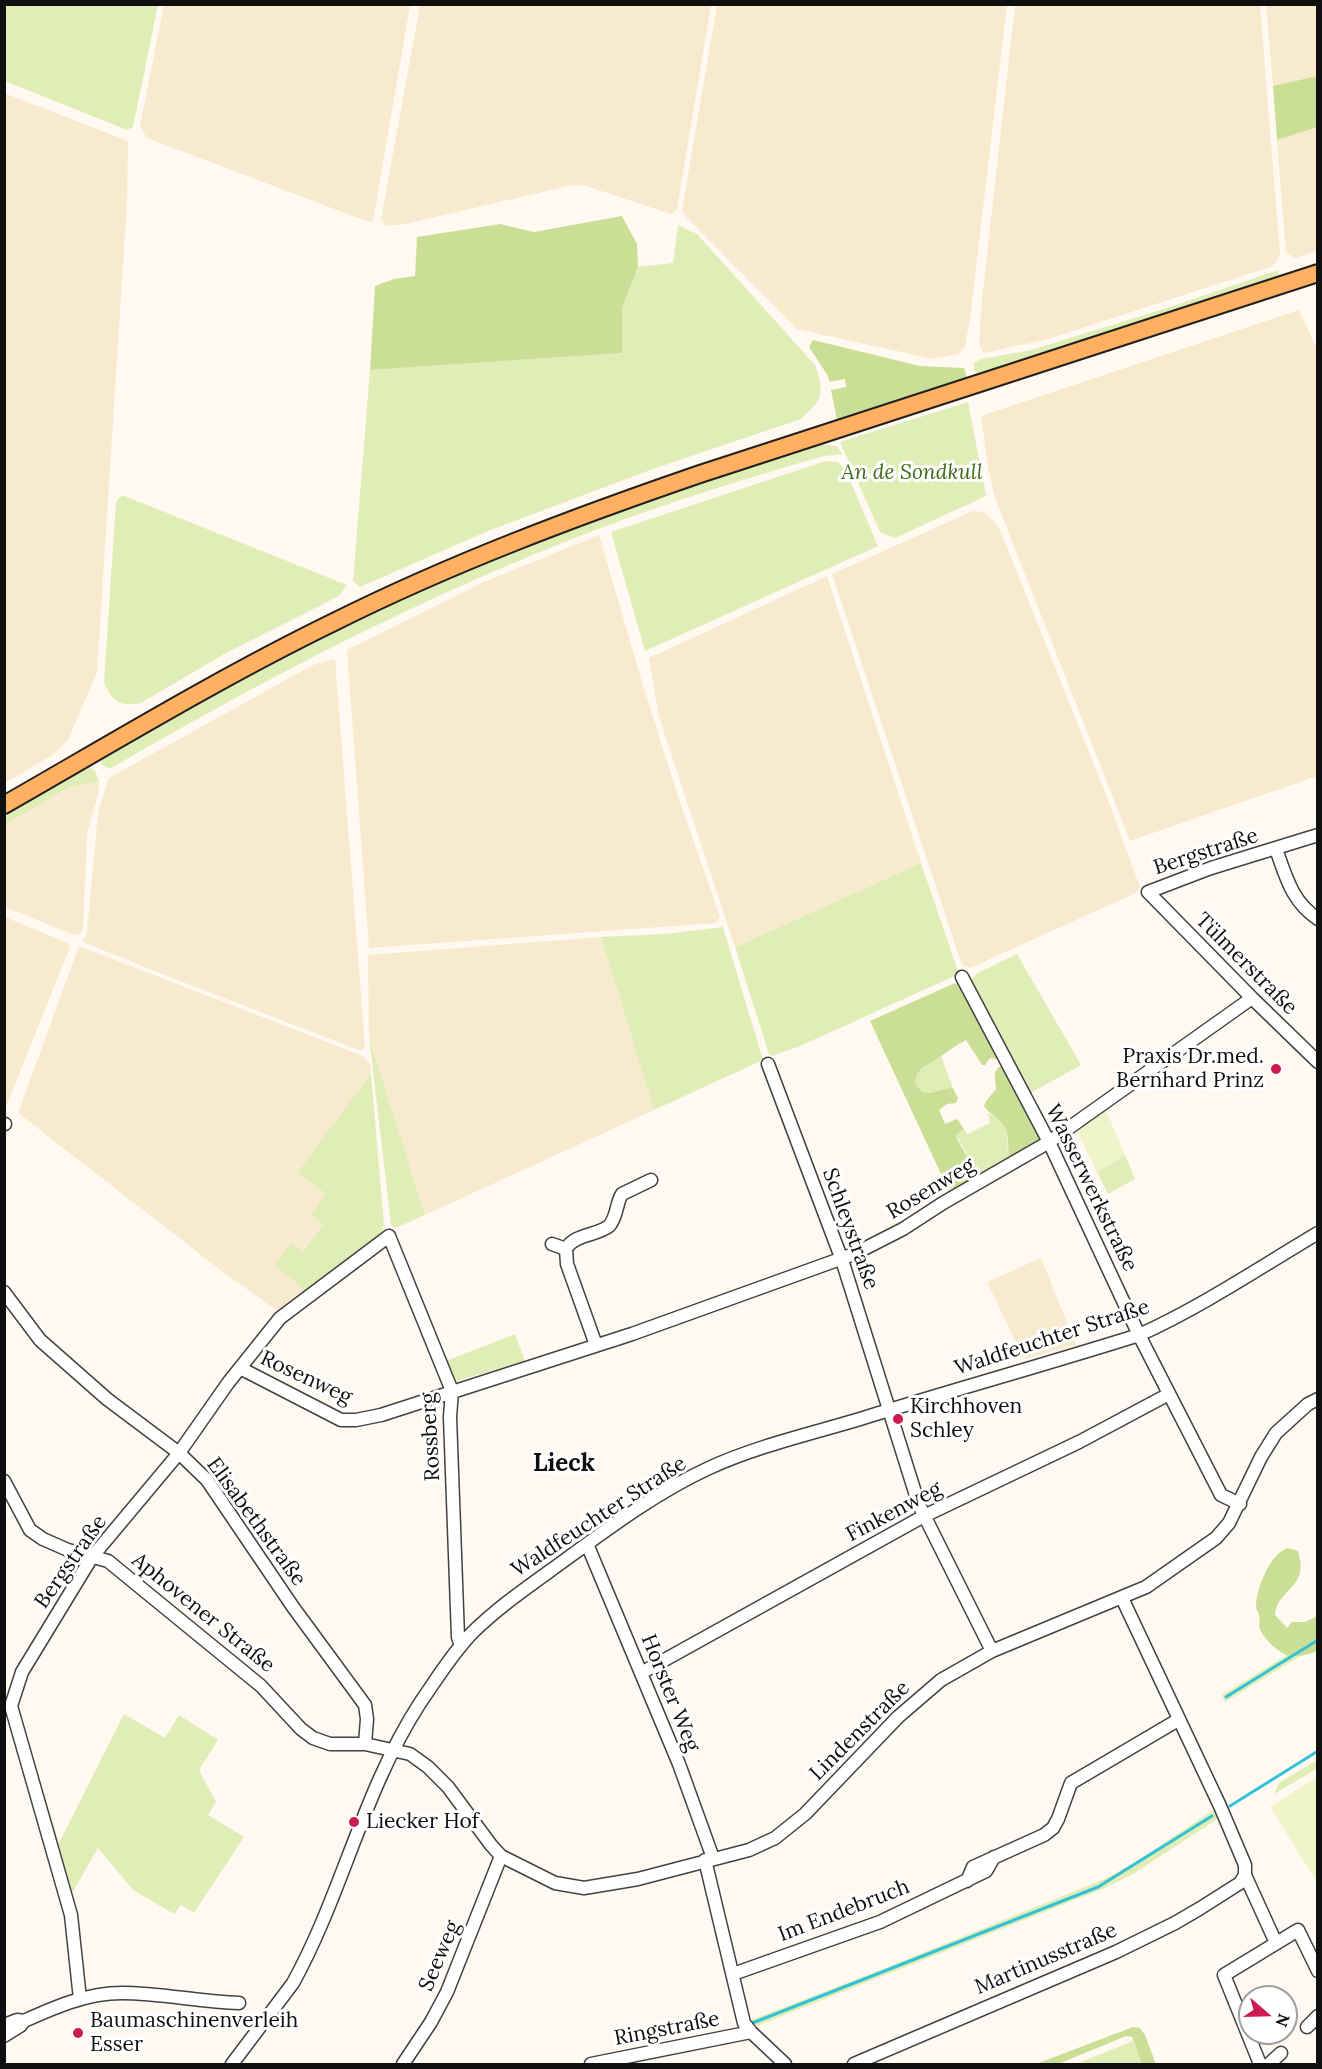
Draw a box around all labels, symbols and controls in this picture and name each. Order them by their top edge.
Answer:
park label: An de Sondkull [841,460,983,486]
street label: Bergstraße [1151,823,1261,881]
street label: Tülmerstraße [1190,908,1302,1020]
place label: Praxis Dr.med. Bernhard Prinz [1116,1044,1264,1094]
marker: Praxis Dr.med. Bernhard Prinz [1269,1062,1283,1076]
street label: Wasserwerkstraße [1040,1100,1142,1276]
street label: Rosenweg [882,1153,980,1225]
street label: Schleystraße [816,1165,884,1293]
street label: Waldfeuchter Straße [951,1295,1153,1381]
street label: Rosenweg [256,1346,356,1410]
street label: Rossberg [416,1392,446,1482]
place label: Kirchhoven Schley [910,1394,1022,1444]
marker: Kirchhoven Schley [891,1412,905,1426]
district label: Lieck [533,1450,595,1478]
street label: Waldfeuchter Straße [507,1451,691,1583]
street label: Elisabethstraße [201,1453,311,1591]
street label: Finkenweg [842,1476,946,1548]
street label: Bergstraße [30,1510,112,1614]
street label: Aphovener Straße [126,1548,280,1678]
street label: Horster Weg [635,1631,705,1755]
street label: Lindenstraße [805,1676,915,1786]
place label: Liecker Hof [366,1809,479,1835]
marker: Liecker Hof [347,1815,361,1829]
street label: Im Endebruch [775,1874,913,1948]
street label: Seeweg [414,1917,466,1995]
street label: Martinusstraße [971,1918,1121,2000]
north arrow [1238,1985,1298,2045]
street label: Ringstraße [612,2006,722,2052]
place label: Baumaschinenverleih Esser [90,2008,298,2058]
text: N [1272,2011,1295,2030]
marker: Baumaschinenverleih Esser [71,2026,85,2040]

